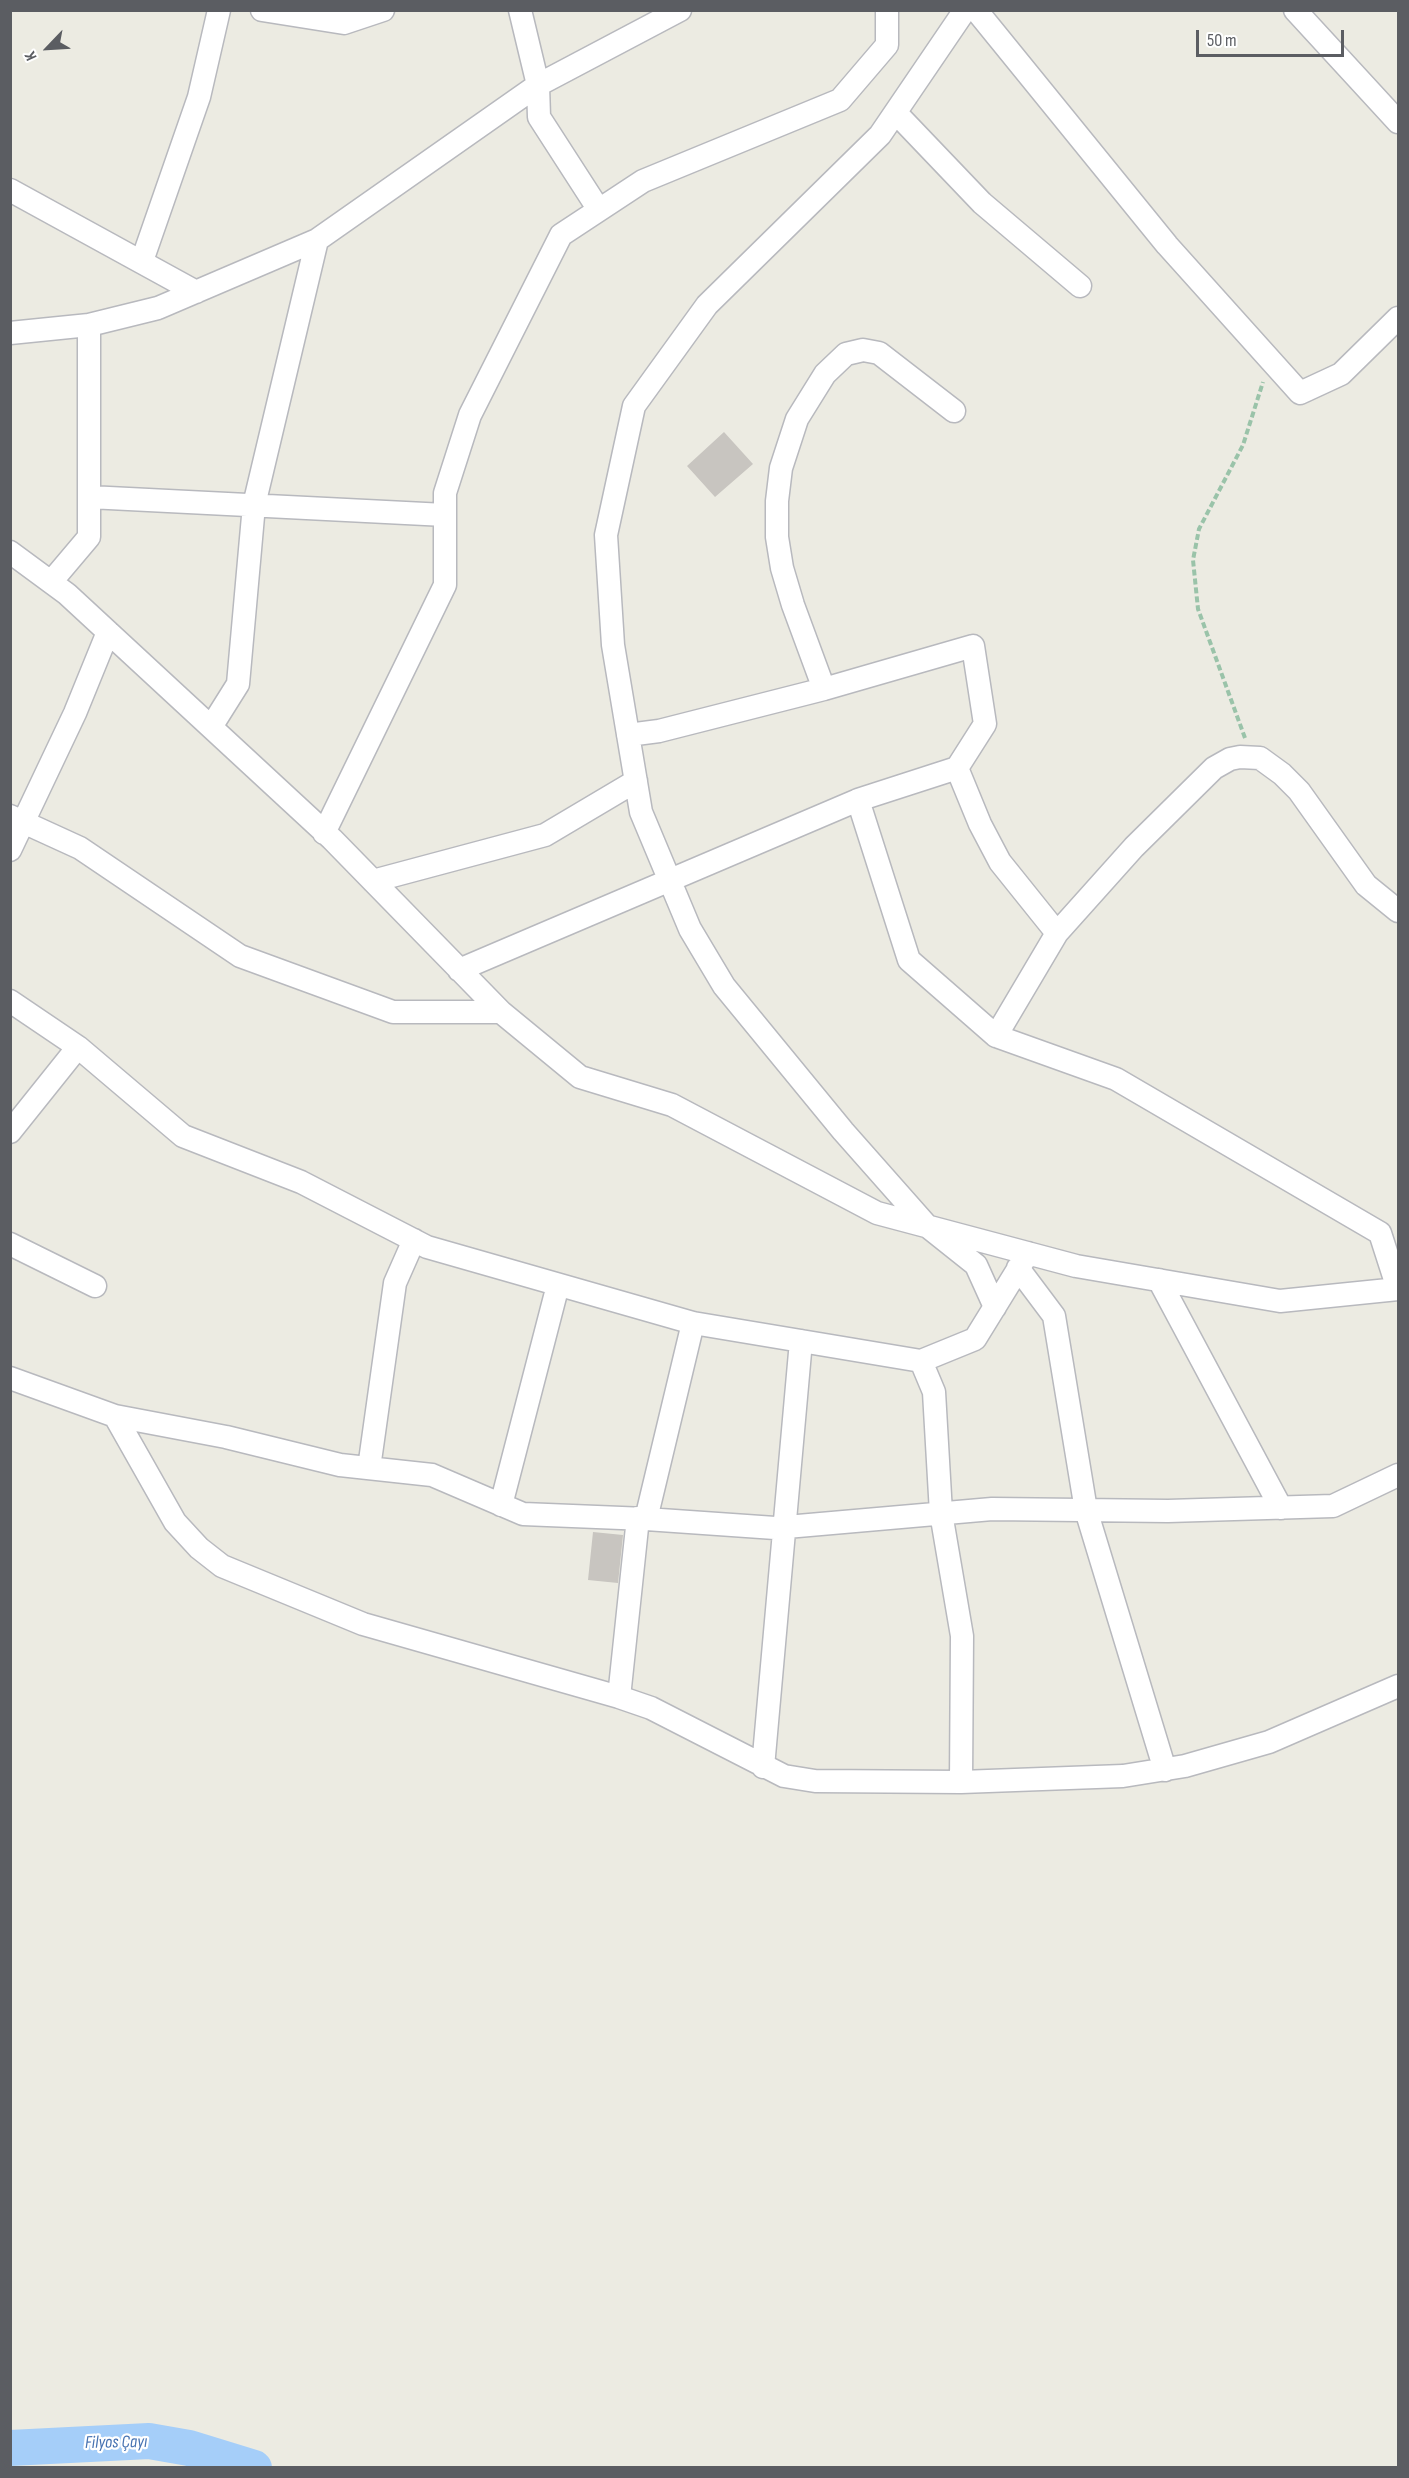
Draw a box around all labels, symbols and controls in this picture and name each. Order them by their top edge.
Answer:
north arrow [18,18,78,78]
scale bar [1199,18,1348,56]
text: 50 m [1207,30,1237,51]
text: K [21,48,42,63]
water label: Filyos Çayı [85,2432,147,2454]

